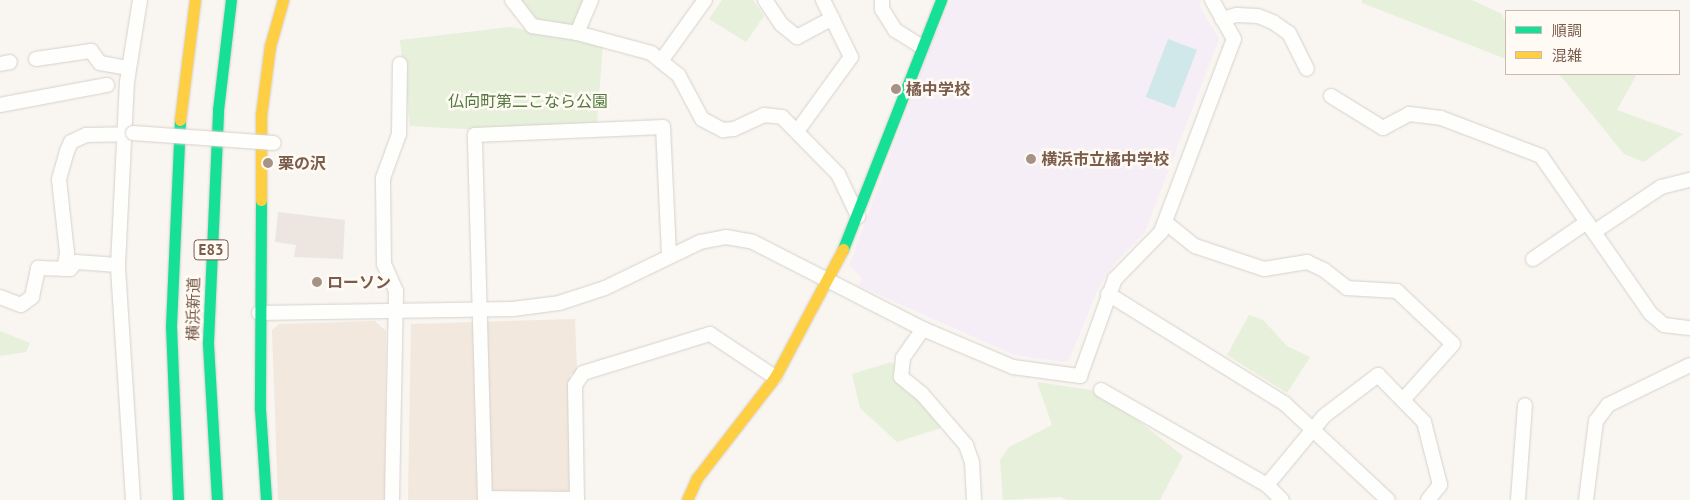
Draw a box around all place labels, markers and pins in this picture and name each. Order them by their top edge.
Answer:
place label: 橘中学校 [906,79,970,99]
marker: 橘中学校 [890,83,902,95]
place label: 横浜市立橘中学校 [1041,149,1169,169]
place label: 栗の沢 [278,153,326,173]
marker: 横浜市立橘中学校 [1025,153,1037,165]
marker: 栗の沢 [262,157,274,169]
place label: ローソン [327,272,391,292]
marker: ローソン [311,276,323,288]

